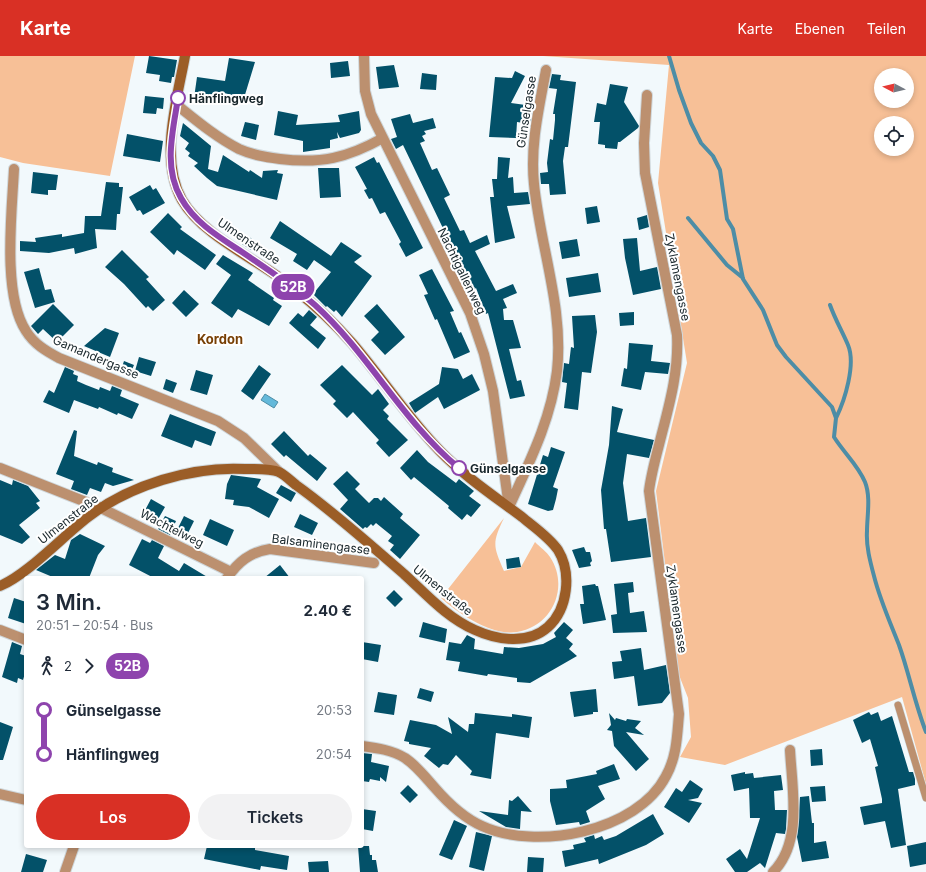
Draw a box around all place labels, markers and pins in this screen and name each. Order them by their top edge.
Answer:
marker: Hänflingweg [170,90,186,106]
place label: Hänflingweg [189,91,264,106]
marker: Günselgasse [451,460,467,476]
place label: Günselgasse [470,461,546,476]

